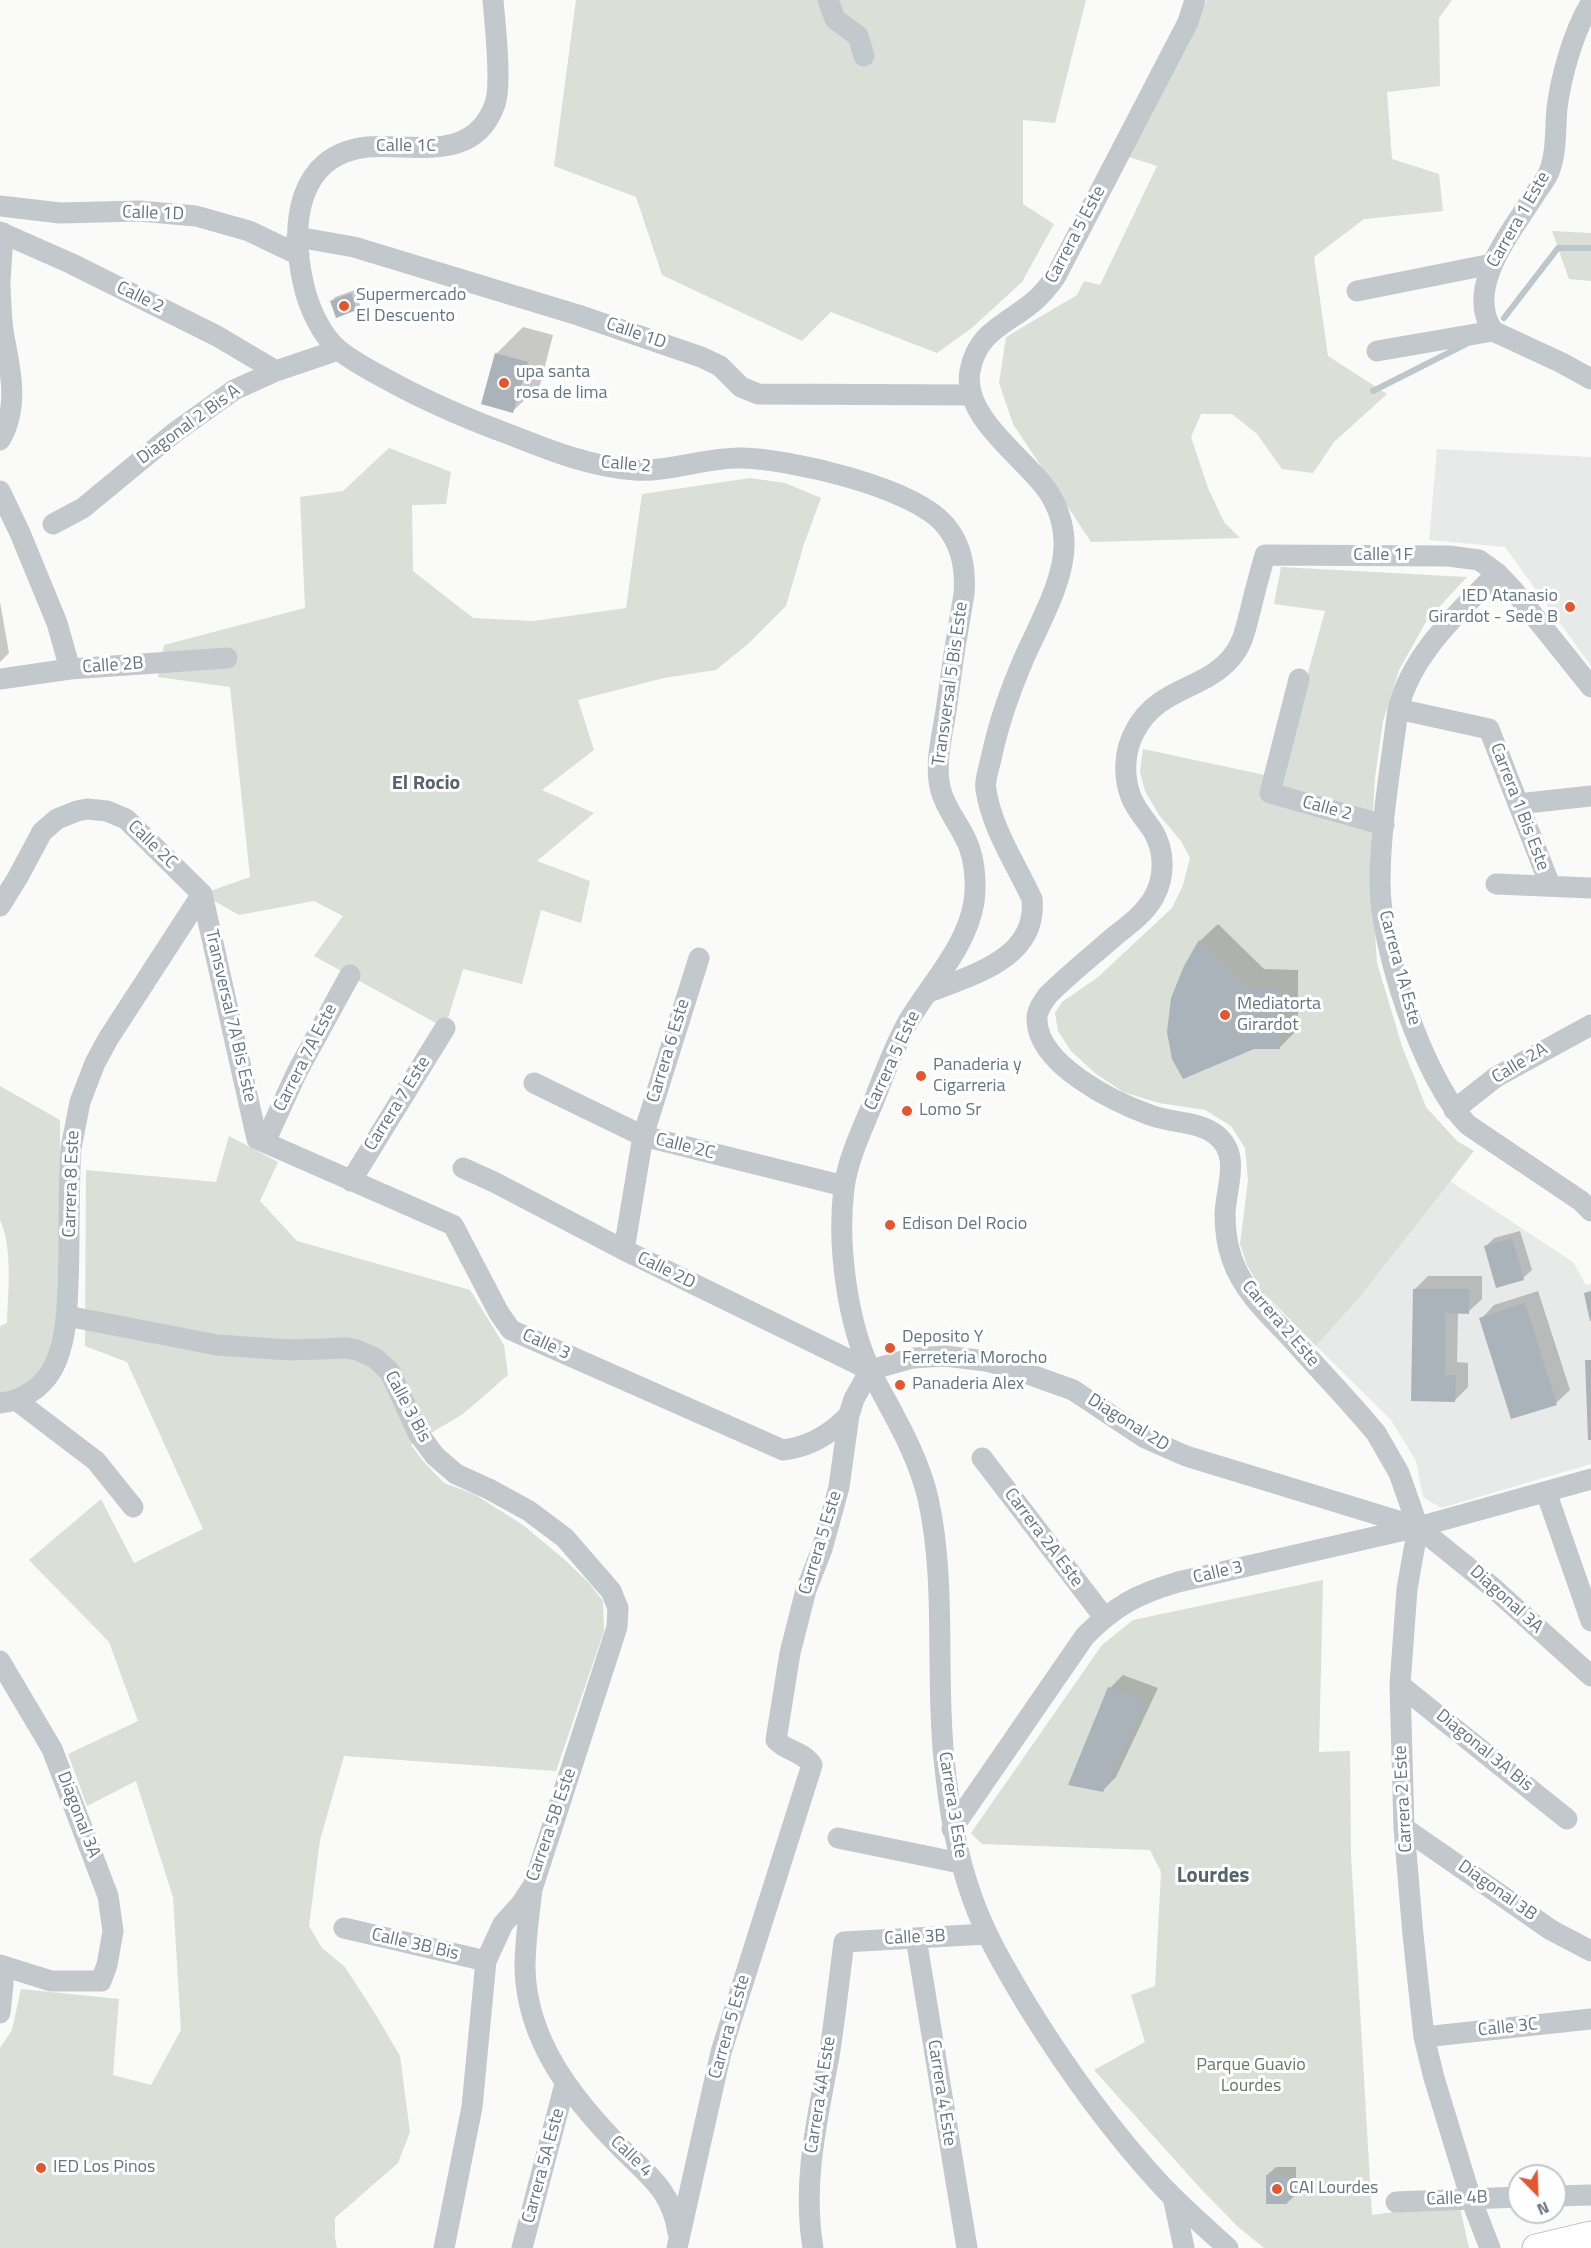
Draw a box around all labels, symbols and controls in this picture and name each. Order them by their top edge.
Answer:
street label: Calle 1C [376,136,436,158]
street label: Carrera 1 Este [1483,168,1555,272]
street label: Carrera 5 Este [1041,183,1111,287]
street label: Calle 1D [122,202,184,226]
street label: Calle 2 [113,277,167,319]
place label: Supermercado El Descuento [356,285,466,328]
marker: Supermercado El Descuento [337,299,351,313]
street label: Calle 1D [603,314,669,354]
place label: upa santa rosa de lima [516,362,608,404]
marker: upa santa rosa de lima [497,376,511,390]
street label: Diagonal 2 Bis A [133,380,245,470]
street label: Calle 2 [600,452,652,478]
street label: Calle 1F [1353,545,1413,567]
place label: IED Atanasio Girardot - Sede B [1428,586,1558,628]
marker: IED Atanasio Girardot - Sede B [1563,600,1577,614]
street label: Transversal 5 Bis Este [929,601,973,767]
street label: Calle 2B [82,653,144,679]
street label: Carrera 1 Bis Este [1485,740,1553,874]
district label: El Rocio [392,772,460,796]
street label: Calle 2 [1300,792,1354,826]
street label: Calle 2C [123,816,181,874]
street label: Carrera 1A Este [1373,908,1425,1028]
street label: Transversal 7A Bis Este [200,928,260,1104]
place label: Mediatorta Girardot [1237,994,1321,1036]
street label: Carrera 6 Este [643,997,695,1105]
street label: Carrera 7A Este [270,1001,342,1115]
street label: Carrera 5 Este [861,1008,925,1114]
marker: Mediatorta Girardot [1218,1008,1232,1022]
street label: Calle 2A [1488,1039,1552,1089]
street label: Carrera 7 Este [360,1053,436,1155]
place label: Panaderia y Cigarreria [933,1055,1022,1098]
marker: Panaderia y Cigarreria [914,1069,928,1083]
place label: Lomo Sr [919,1100,982,1122]
marker: Lomo Sr [900,1104,914,1118]
street label: Calle 2C [653,1129,717,1165]
street label: Carrera 8 Este [59,1130,85,1238]
place label: Edison Del Rocio [902,1214,1027,1236]
marker: Edison Del Rocio [883,1218,897,1232]
street label: Calle 2D [633,1248,699,1294]
street label: Carrera 2 Este [1237,1276,1323,1372]
street label: Calle 3 [519,1325,573,1365]
place label: Deposito Y Ferreteria Morocho [902,1327,1047,1370]
marker: Deposito Y Ferreteria Morocho [883,1341,897,1355]
street label: Calle 3 Bis [379,1368,435,1446]
place label: Panaderia Alex [912,1374,1024,1396]
marker: Panaderia Alex [893,1378,907,1392]
street label: Diagonal 2D [1083,1390,1173,1456]
street label: Carrera 2A Este [999,1484,1087,1592]
street label: Carrera 5 Este [795,1489,847,1597]
street label: Calle 3 [1191,1557,1245,1589]
street label: Diagonal 3A [1465,1562,1547,1638]
street label: Diagonal 3A Bis [1431,1705,1537,1797]
street label: Carrera 2 Este [1390,1745,1418,1853]
street label: Carrera 3 Este [933,1750,971,1860]
street label: Carrera 5B Este [523,1766,581,1884]
street label: Diagonal 3A [52,1769,104,1861]
street label: Diagonal 3B [1453,1856,1541,1926]
district label: Lourdes [1177,1864,1249,1890]
street label: Calle 3B Bis [369,1924,461,1966]
street label: Calle 3B [884,1926,946,1950]
street label: Carrera 5 Este [705,1973,755,2081]
street label: Calle 3C [1477,2014,1539,2042]
street label: Carrera 4A Este [801,2035,841,2155]
street label: Carrera 4 Este [922,2038,960,2148]
park label: Parque Guavio Lourdes [1196,2055,1306,2098]
street label: Carrera 5A Este [518,2106,570,2226]
street label: Calle 4 [605,2132,657,2182]
place label: IED Los Pinos [53,2157,155,2179]
marker: IED Los Pinos [34,2161,48,2175]
north arrow [1507,2164,1567,2224]
place label: CAI Lourdes [1289,2178,1378,2200]
marker: CAI Lourdes [1270,2182,1284,2196]
street label: Calle 4B [1426,2187,1488,2211]
text: N [1533,2196,1553,2222]

